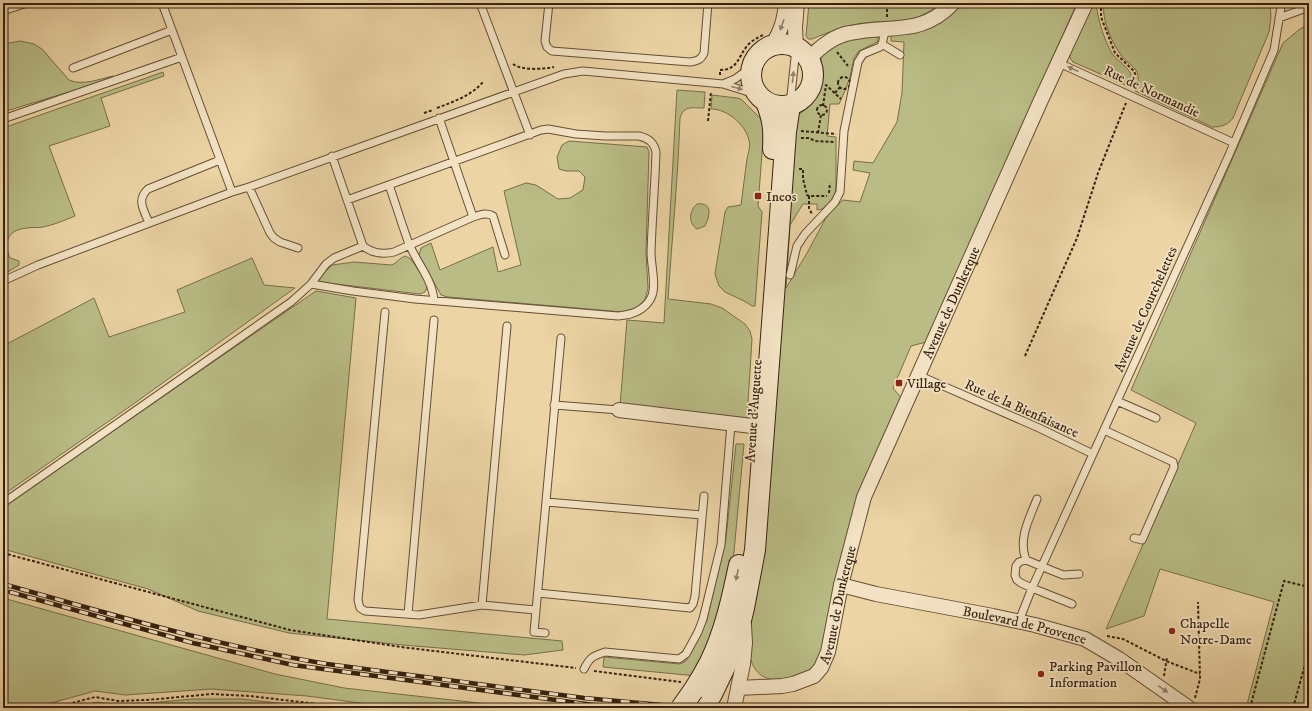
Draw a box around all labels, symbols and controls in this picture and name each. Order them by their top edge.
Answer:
one-way arrow [778,20,784,32]
street label: Rue de Normandie [1101,62,1203,122]
one-way arrow [1068,66,1079,72]
one-way arrow [790,70,796,83]
one-way arrow [732,85,744,91]
place label: Ineos [766,188,797,206]
marker: Ineos [753,191,763,201]
street label: Avenue de Courchelettes [1110,243,1182,375]
street label: Avenue de Dunkerque [919,244,985,362]
street label: Avenue d'Auguette [741,359,767,463]
place label: Village [906,375,947,393]
street label: Rue de la Bienfaisance [962,376,1082,442]
marker: Village [894,378,904,388]
street label: Avenue de Dunkerque [816,544,861,667]
one-way arrow [734,569,740,581]
street label: Boulevard de Provence [961,602,1089,649]
place label: Chapelle Notre-Dame [1180,615,1252,649]
marker: Chapelle Notre-Dame [1167,626,1177,636]
place label: Parking Pavillon Information [1049,658,1143,692]
marker: Parking Pavillon Information [1036,669,1046,679]
one-way arrow [1158,685,1168,693]

